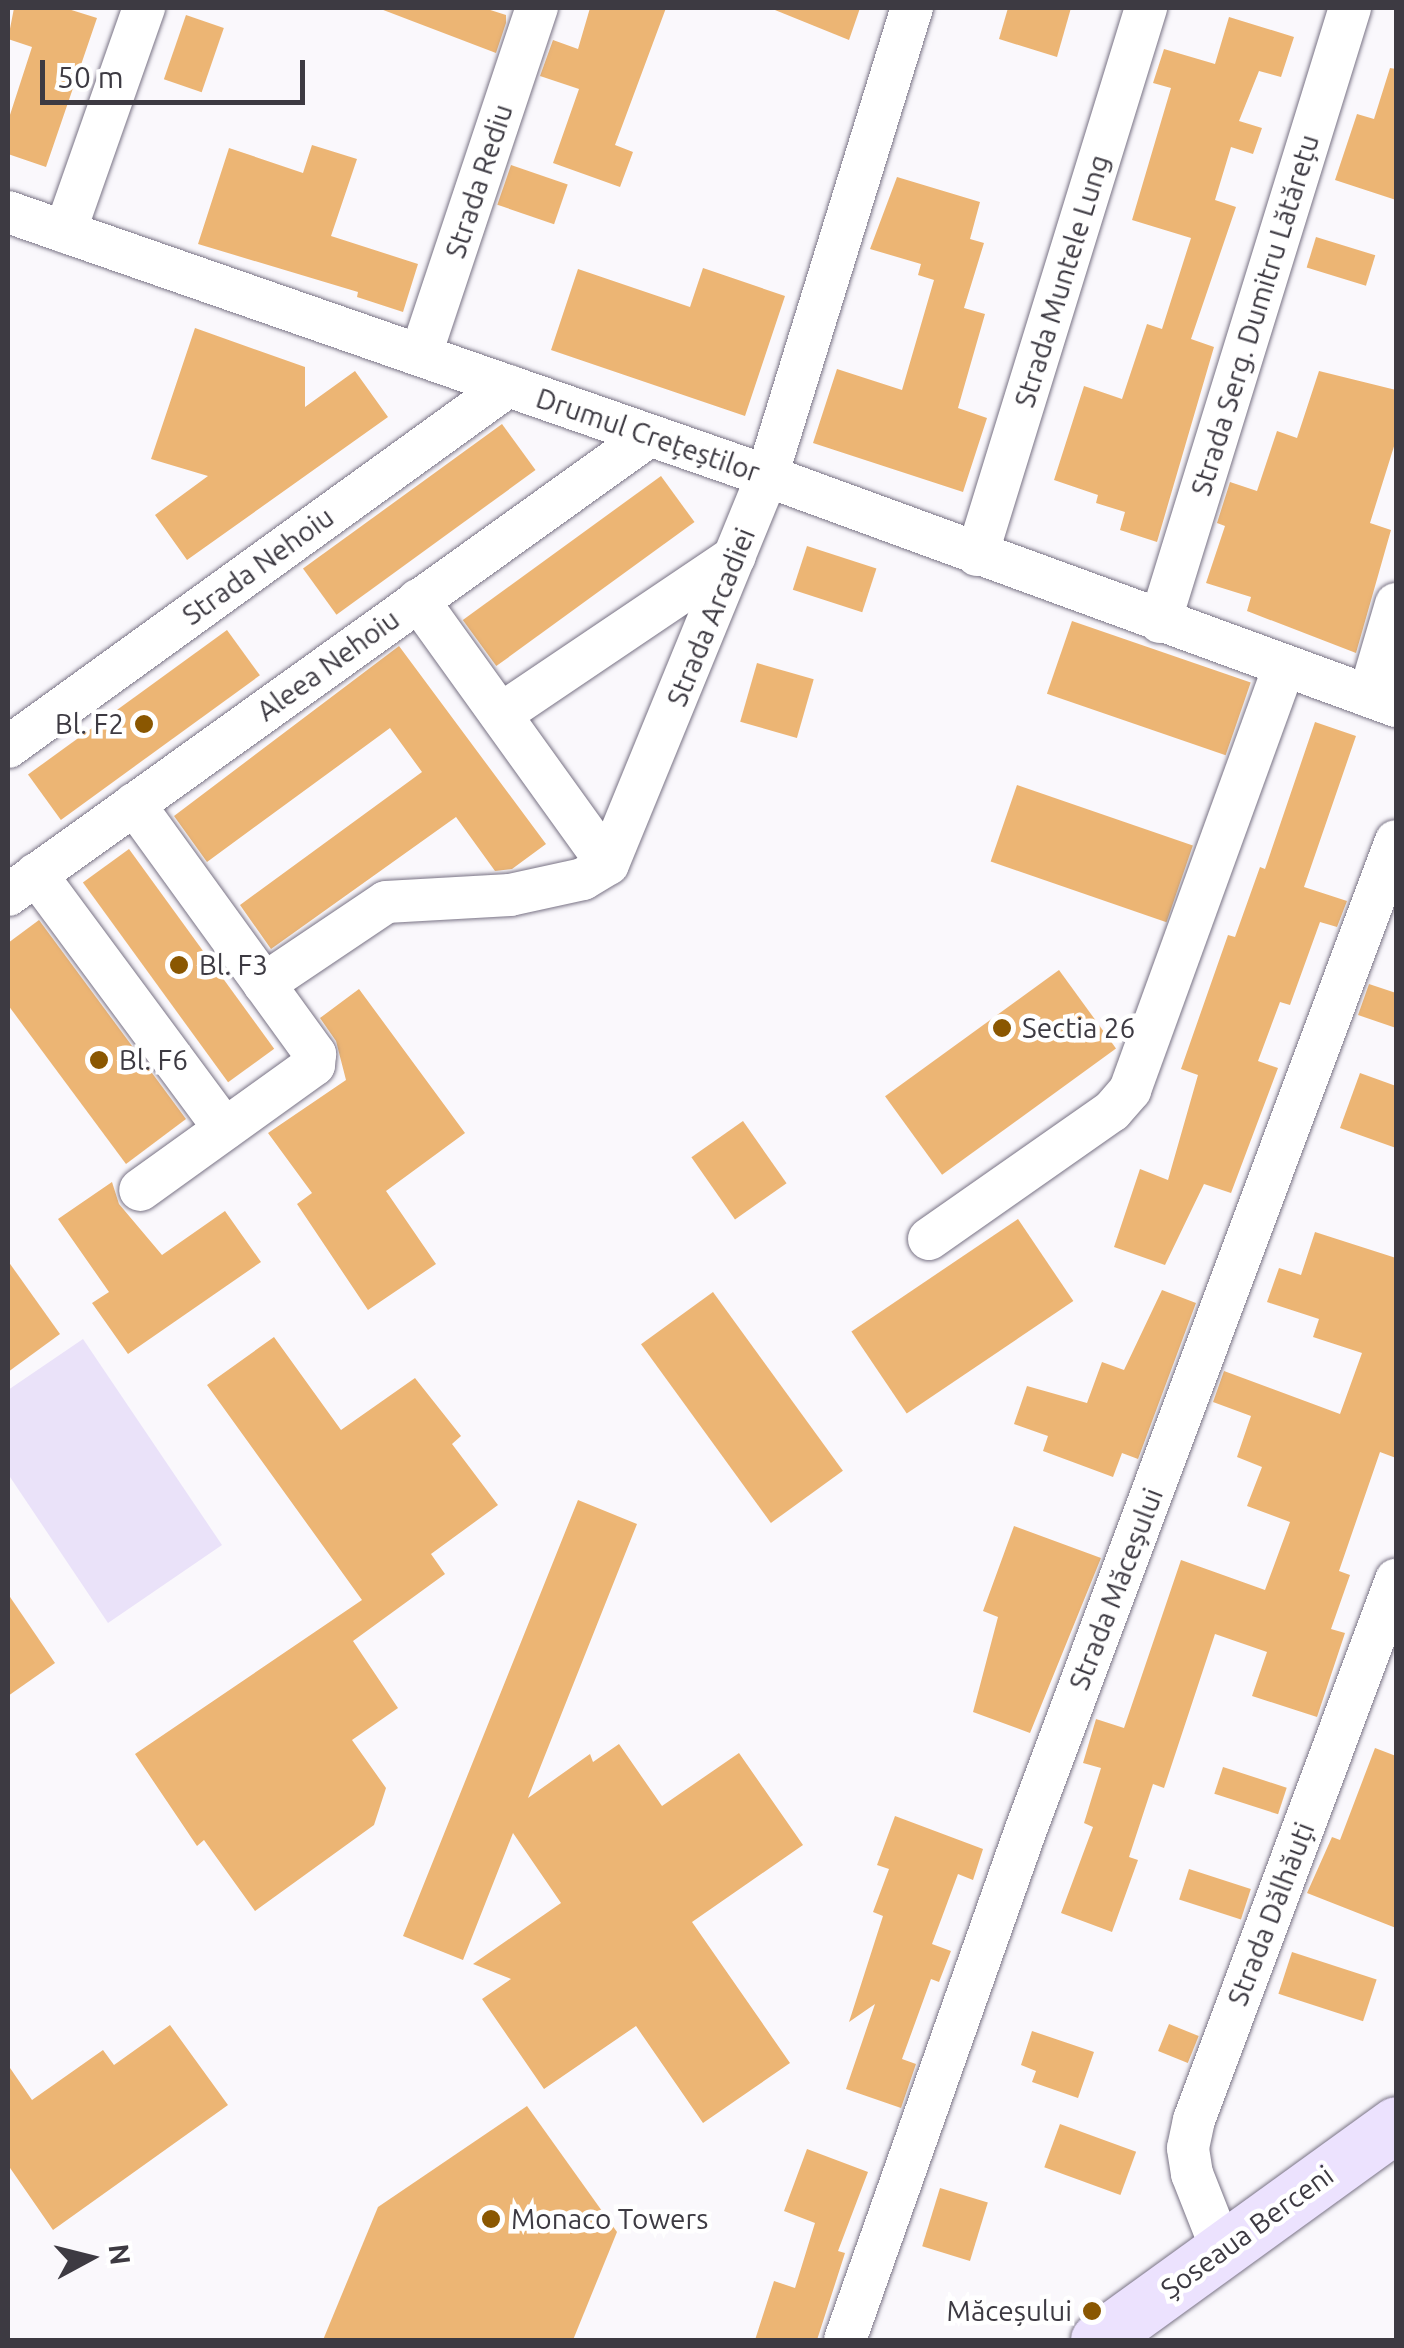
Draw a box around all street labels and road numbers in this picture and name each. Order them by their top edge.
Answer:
street label: Strada Rediu [438,100,520,262]
street label: Strada Serg. Dumitru Lătărețu [1184,130,1326,500]
street label: Strada Muntele Lung [1008,151,1116,411]
street label: Drumul Crețeștilor [532,381,764,489]
street label: Strada Nehoiu [176,500,340,632]
street label: Strada Arcadiei [660,523,762,711]
street label: Aleea Nehoiu [250,602,406,728]
street label: Strada Măceșului [1062,1483,1170,1695]
street label: Strada Dălhăuți [1221,1818,1321,2010]
street label: Șoseaua Berceni [1154,2158,1340,2306]

